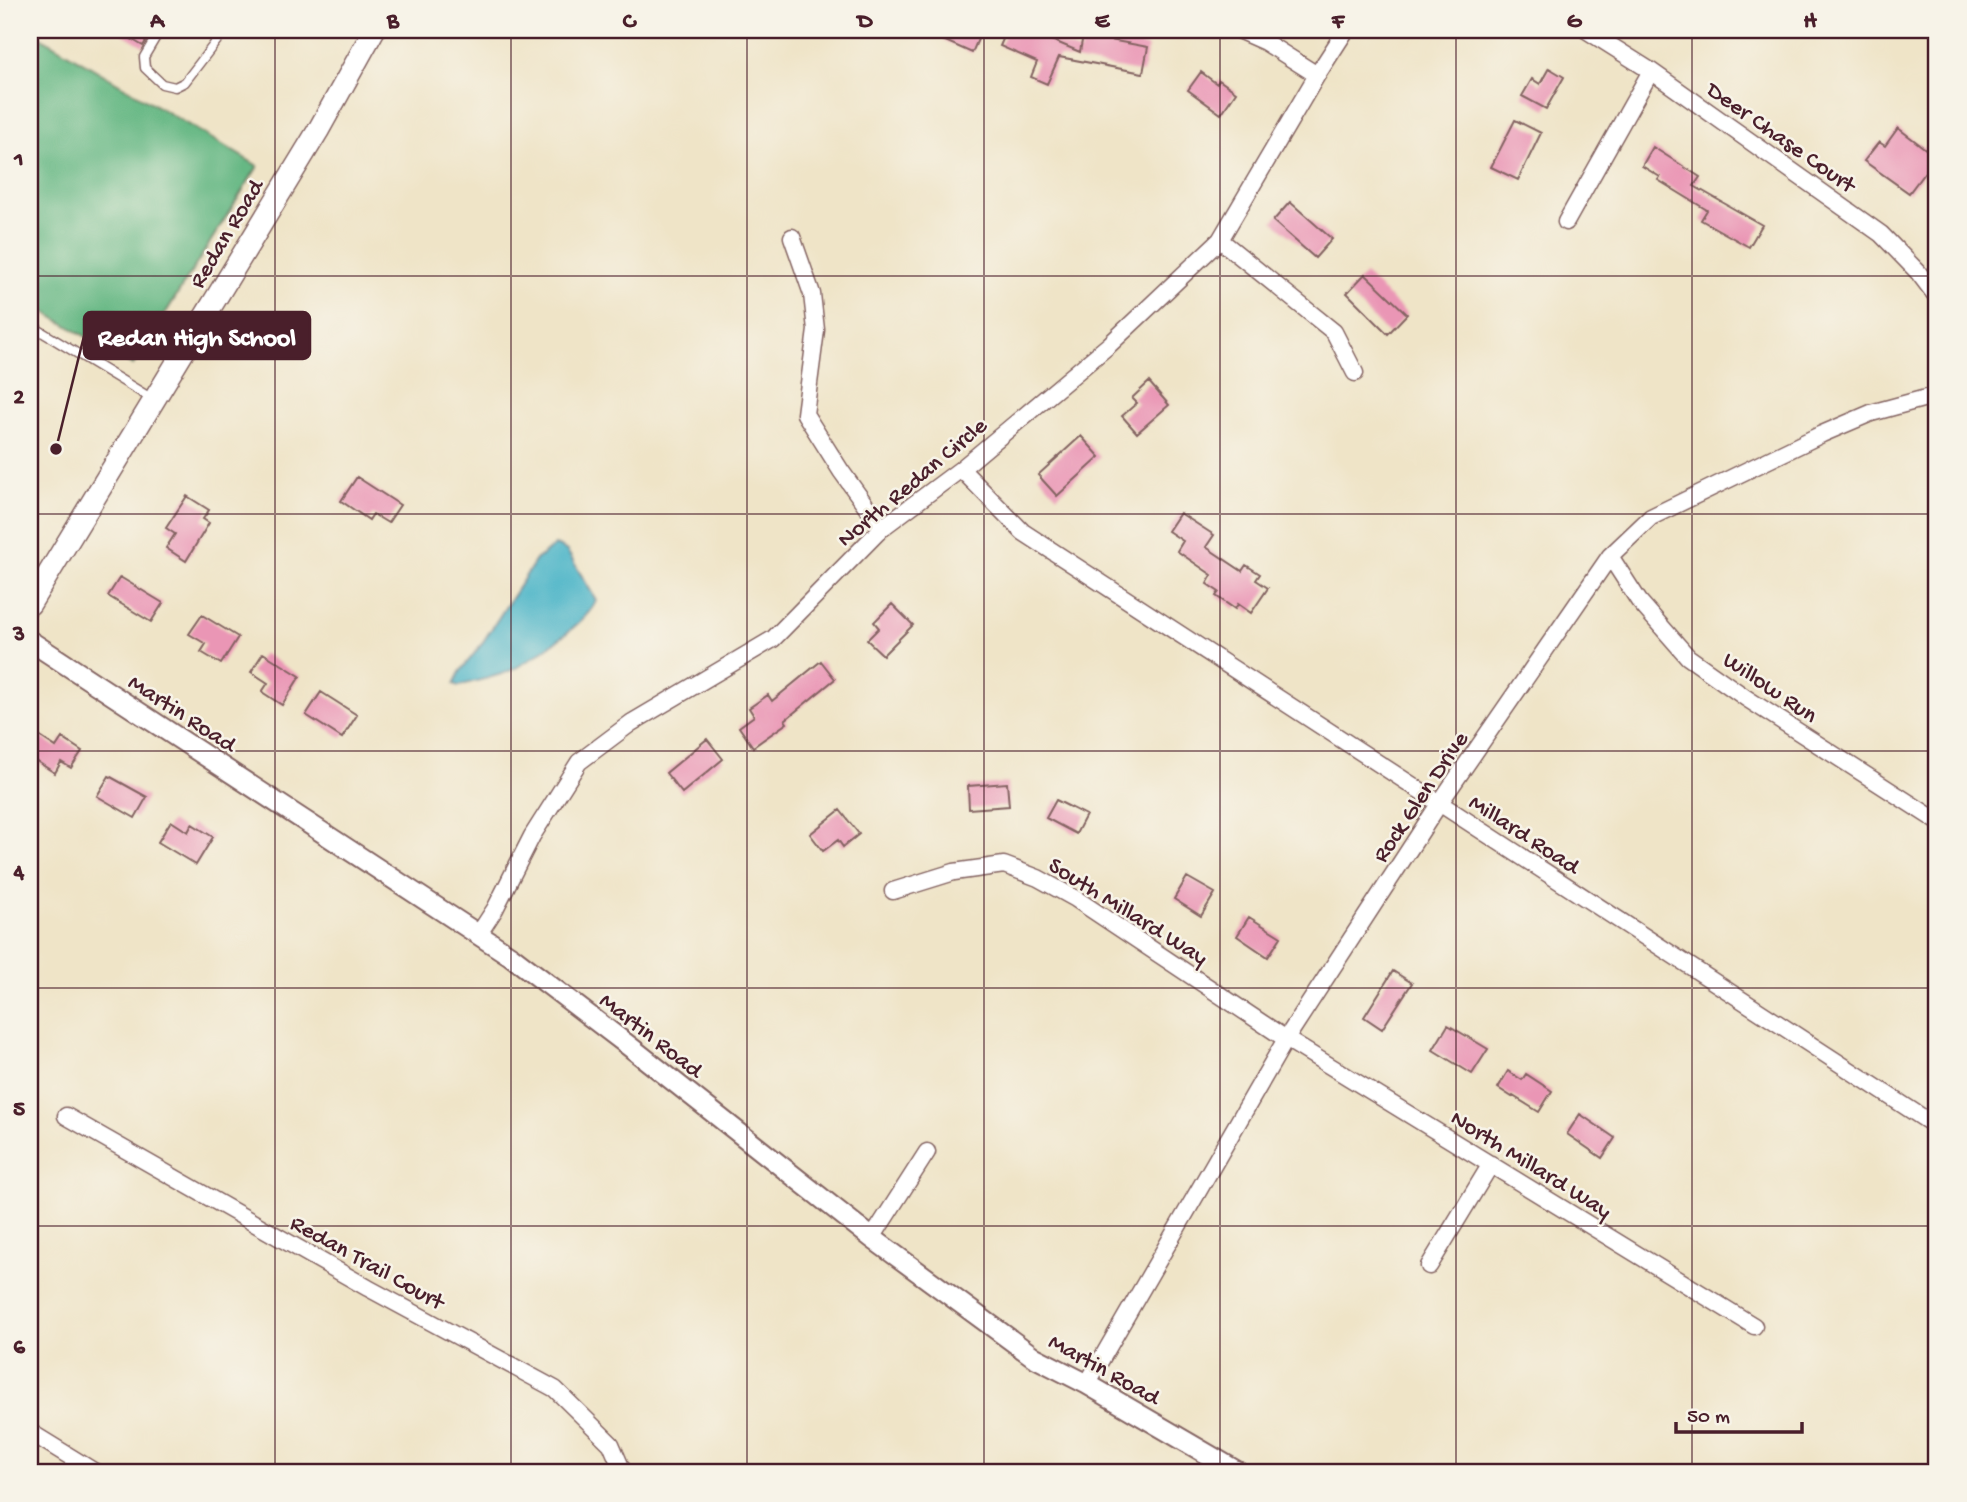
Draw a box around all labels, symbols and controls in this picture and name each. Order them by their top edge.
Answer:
text: A [149,9,165,36]
text: B [386,9,400,36]
text: C [623,9,638,36]
text: D [856,9,874,36]
text: E [1095,9,1111,36]
text: F [1331,9,1346,36]
text: G [1567,9,1583,36]
text: H [1803,9,1817,36]
street label: Deer Chase Court [1698,75,1862,202]
text: 1 [13,147,24,174]
street label: Redan Road [184,173,273,294]
callout: Redan High School [84,312,310,359]
text: Redan High School [97,325,296,356]
text: 2 [13,385,25,412]
street label: North Redan Circle [832,412,995,555]
text: 3 [12,622,25,649]
street label: Willow Run [1716,647,1822,731]
street label: Martin Road [122,669,242,762]
street label: Rock Glen Drive [1367,726,1477,869]
street label: Millard Road [1462,789,1586,884]
street label: South Millard Way [1042,852,1212,974]
text: 4 [13,860,25,887]
street label: Martin Road [592,987,709,1087]
text: 5 [13,1097,25,1124]
street label: North Millard Way [1444,1105,1616,1227]
street label: Redan Trail Court [284,1210,450,1319]
street label: Martin Road [1042,1329,1166,1414]
text: 6 [13,1335,26,1362]
scale bar [1676,1390,1802,1434]
text: 50 m [1687,1406,1730,1431]

